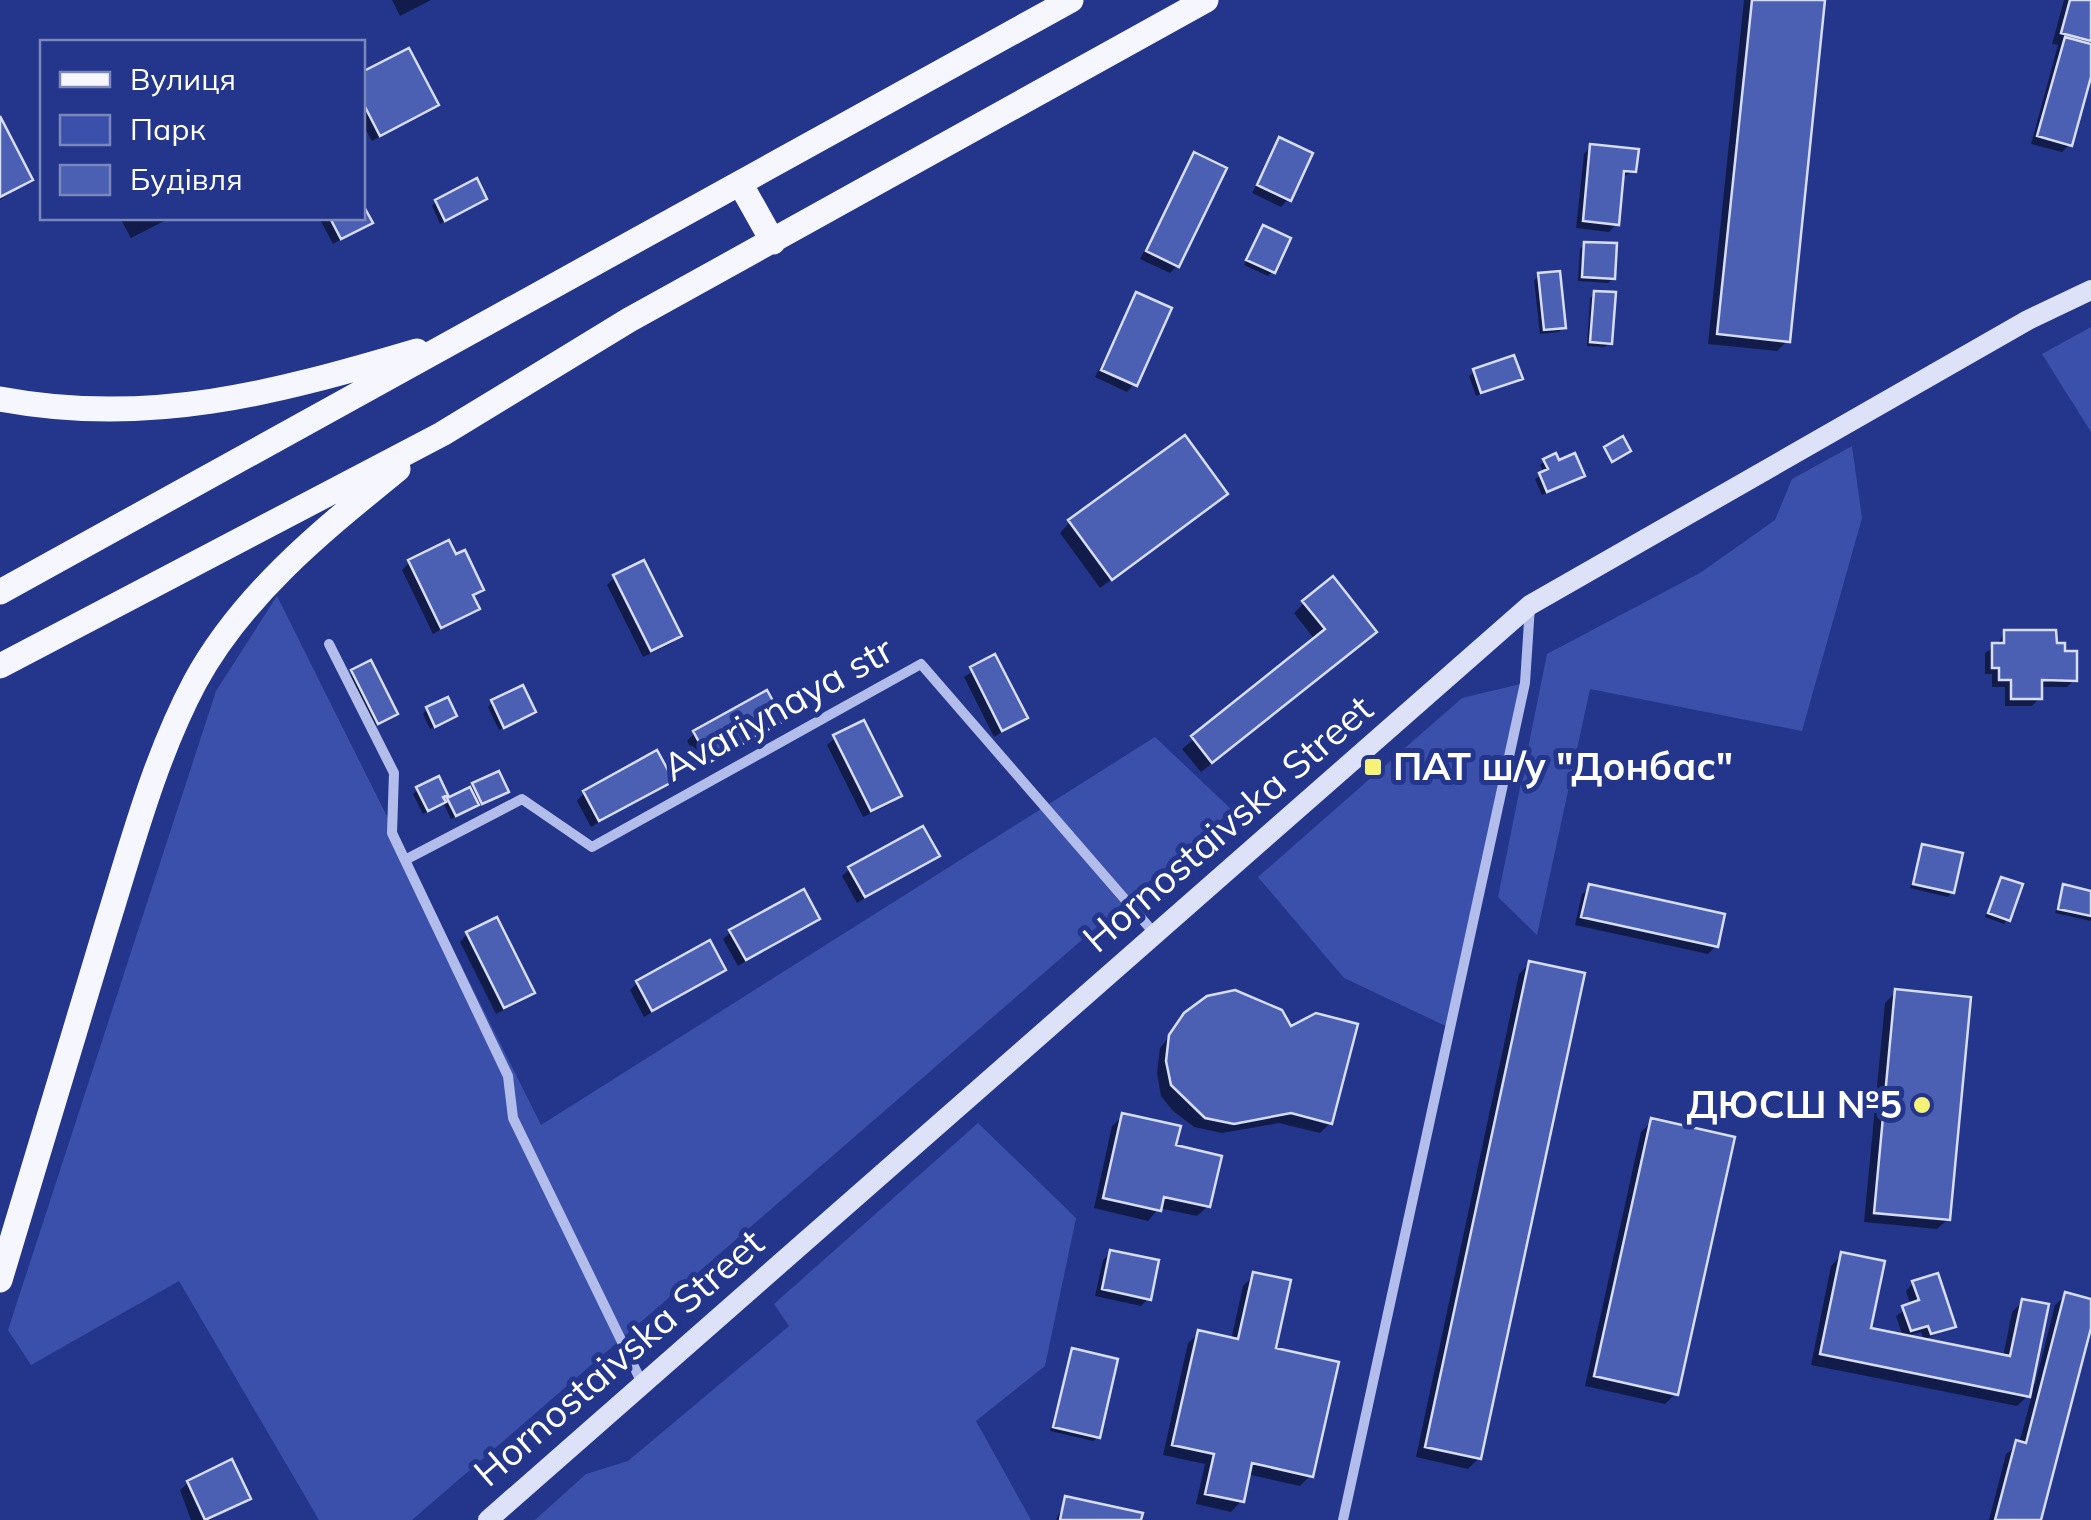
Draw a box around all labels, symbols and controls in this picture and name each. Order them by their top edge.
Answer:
legend [40,40,365,220]
text: Вулиця [130,60,236,98]
text: Парк [130,110,207,148]
text: Будівля [130,160,243,198]
street label: Avariynaya str [654,625,901,791]
street label: Hornostaivska Street [1073,684,1382,962]
place label: ПАТ ш/у "Донбас" [1393,742,1733,790]
marker: ПАТ ш/у "Донбас" [1362,756,1384,778]
place label: ДЮСШ №5 [1687,1080,1902,1128]
marker: ДЮСШ №5 [1911,1094,1933,1116]
street label: Hornostaivska Street [464,1218,773,1496]

